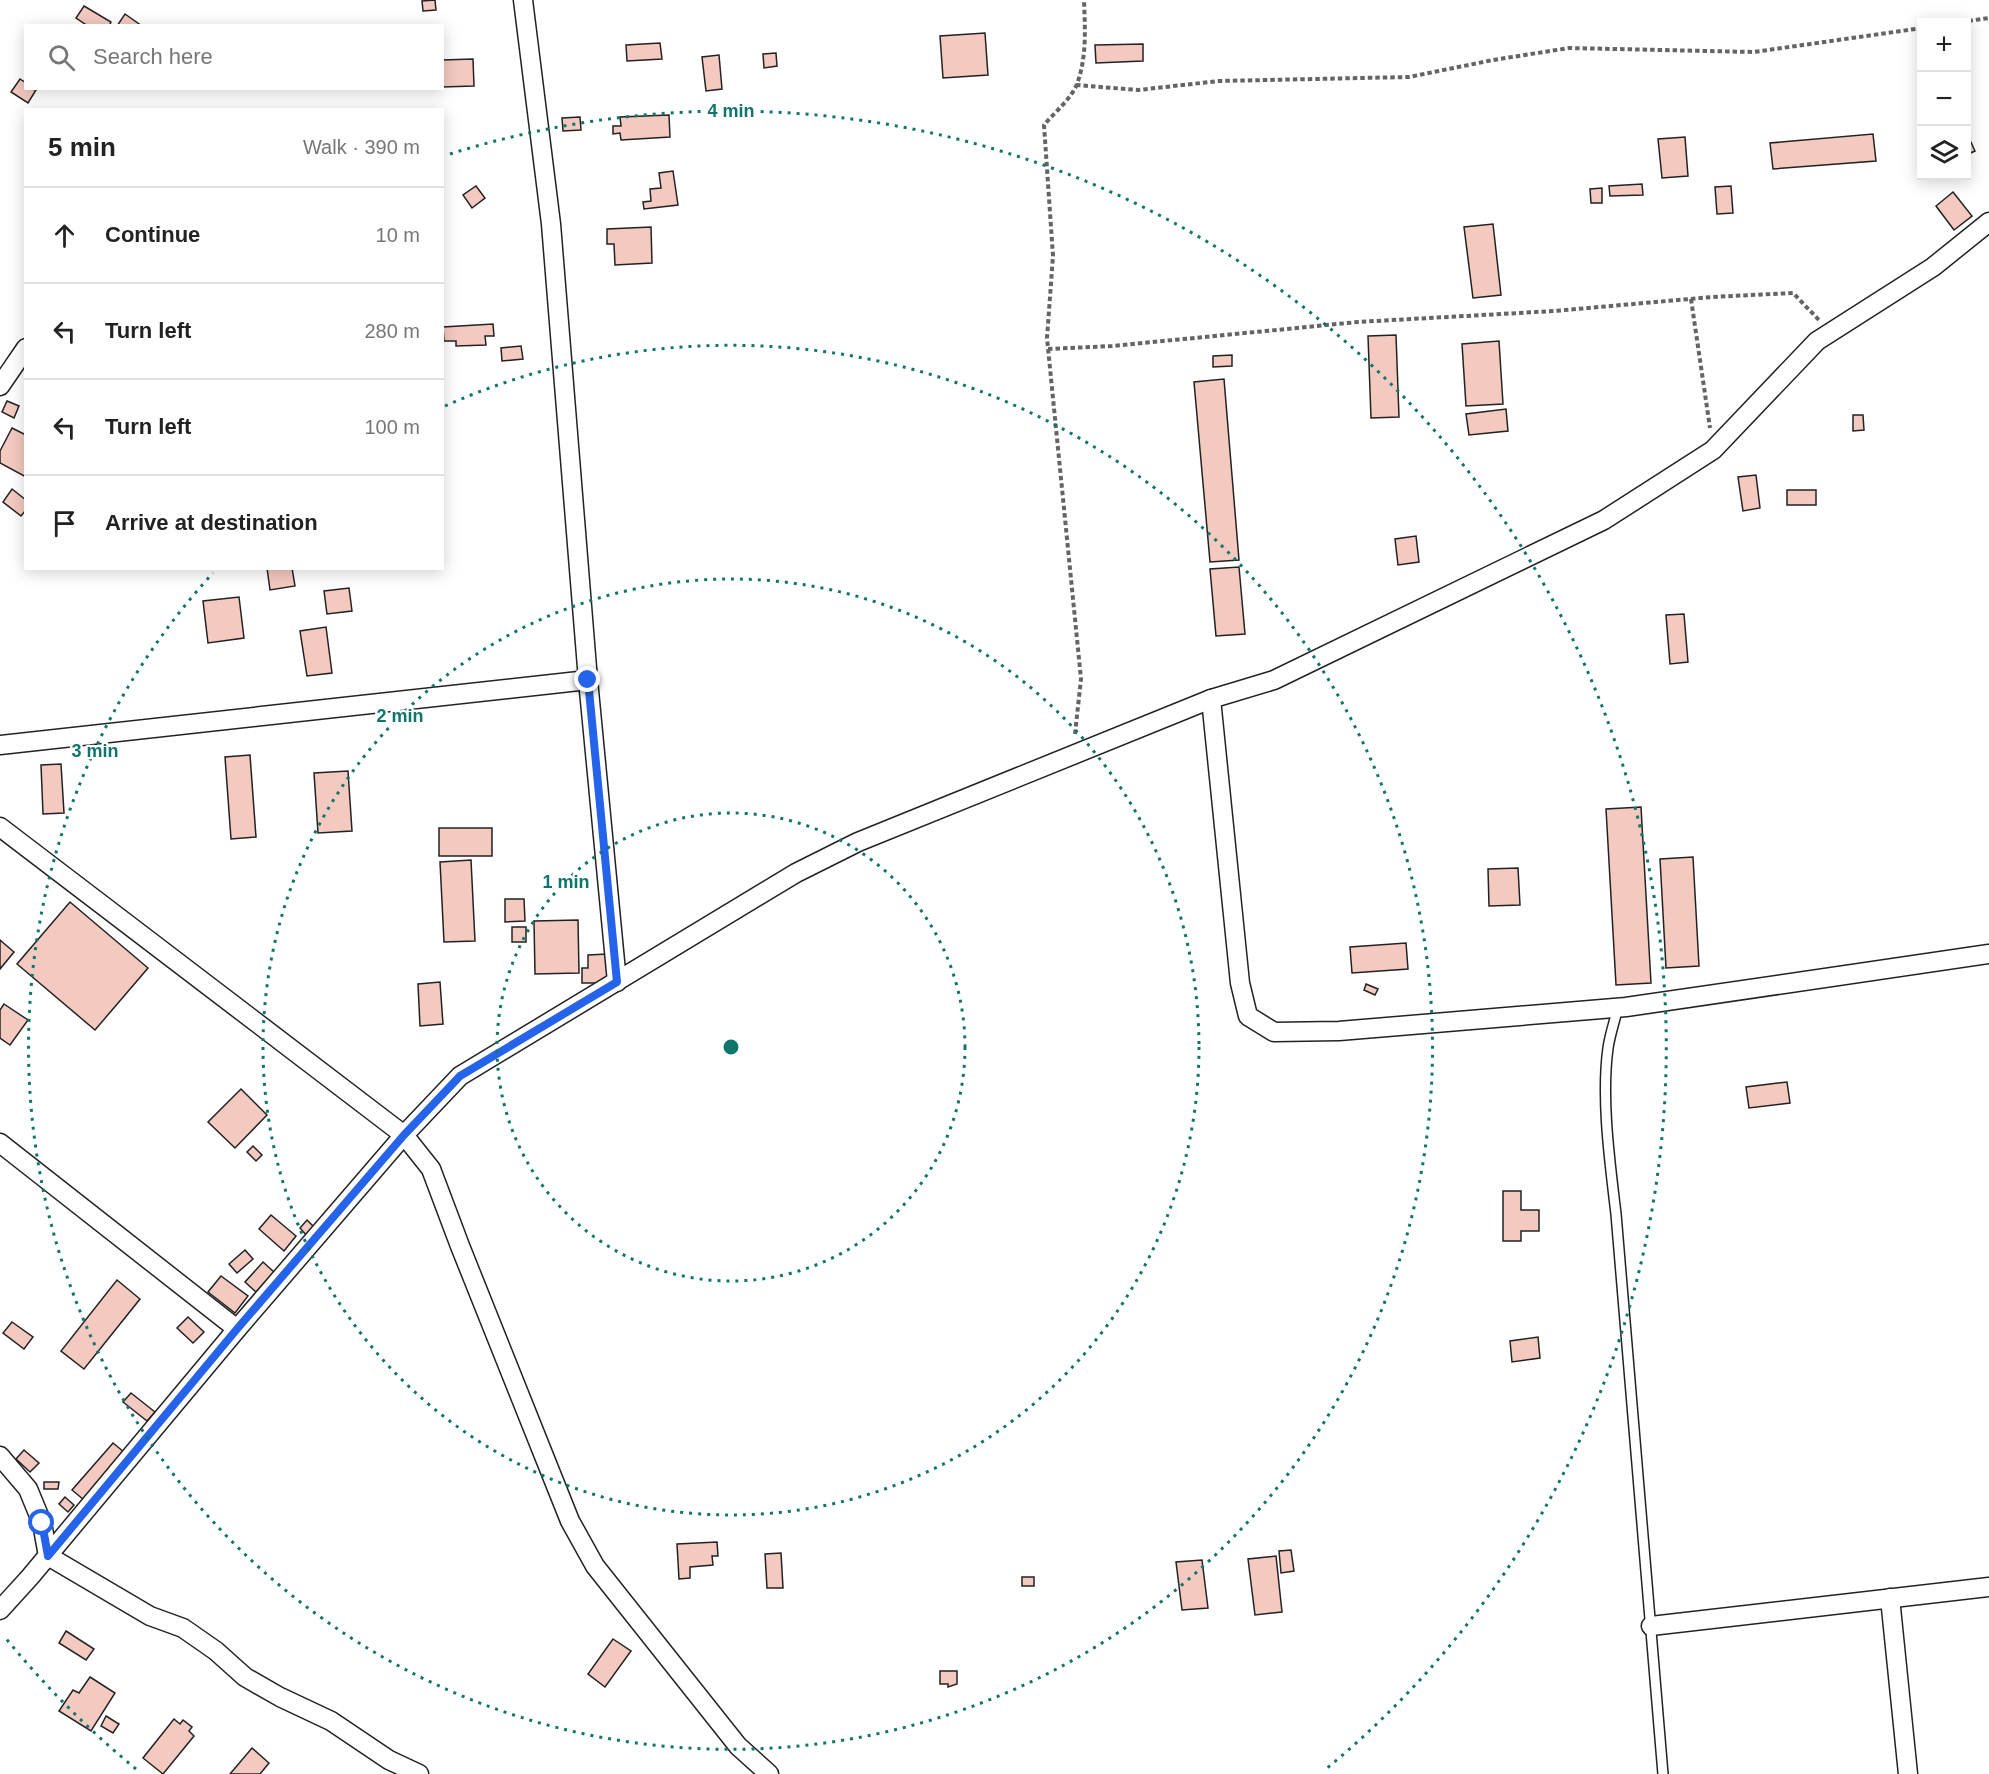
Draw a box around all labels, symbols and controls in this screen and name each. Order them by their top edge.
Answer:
map controls [1917,18,1971,180]
button: + [1917,18,1971,72]
search box [24,24,444,90]
icon: search [45,41,78,74]
text: Search here [93,44,213,69]
button: − [1917,72,1971,126]
text: 4 min [707,101,755,121]
button: layers [1917,126,1971,180]
text: 5 min [48,132,116,162]
text: Walk · 390 m [303,136,420,158]
icon: ahead [48,219,81,252]
text: Continue [105,222,200,247]
text: 10 m [376,224,420,246]
icon: left [48,315,81,348]
text: Turn left [105,318,191,343]
text: 280 m [364,320,420,342]
icon: left [48,411,81,444]
text: Turn left [105,414,191,439]
text: 100 m [364,416,420,438]
icon: arrive [48,507,81,540]
text: Arrive at destination [105,510,318,535]
route end [574,666,600,692]
text: 2 min [376,706,424,726]
text: 3 min [71,741,119,761]
text: 1 min [542,872,590,892]
centre of rings [721,1037,741,1057]
route start [28,1509,54,1535]

